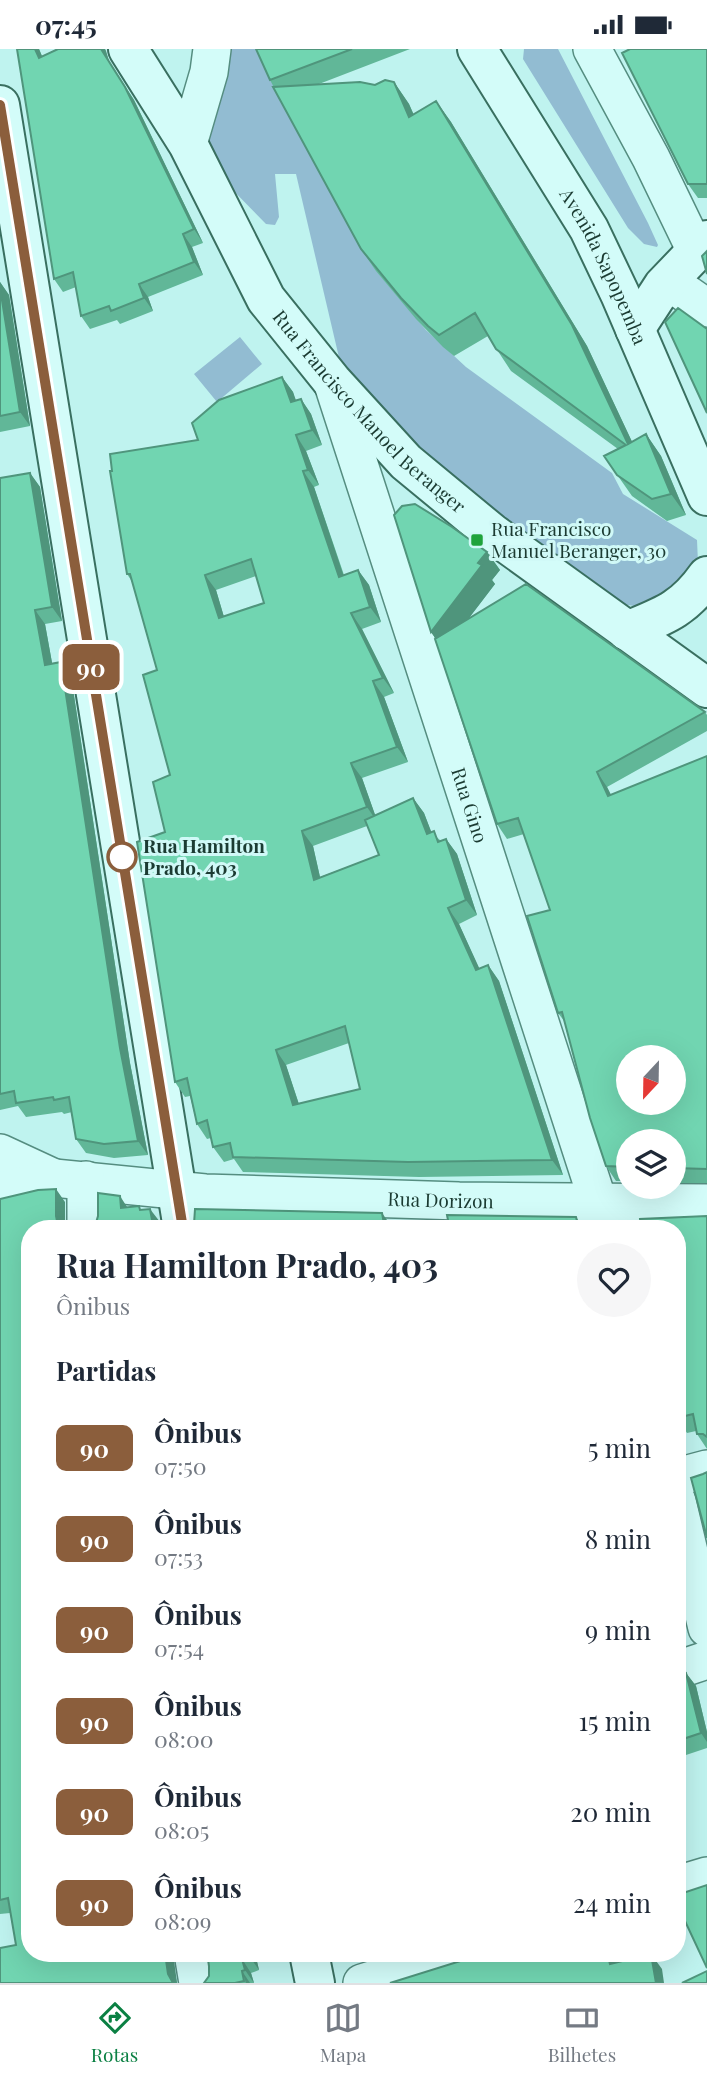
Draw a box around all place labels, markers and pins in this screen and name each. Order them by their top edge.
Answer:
place label: Rua Francisco Manuel Beranger, 30 [491,515,666,563]
marker: Rua Francisco Manuel Beranger, 30 [469,532,485,548]
place label: Rua Hamilton Prado, 403 [143,832,265,880]
marker: Rua Hamilton Prado, 403 [107,842,137,872]

